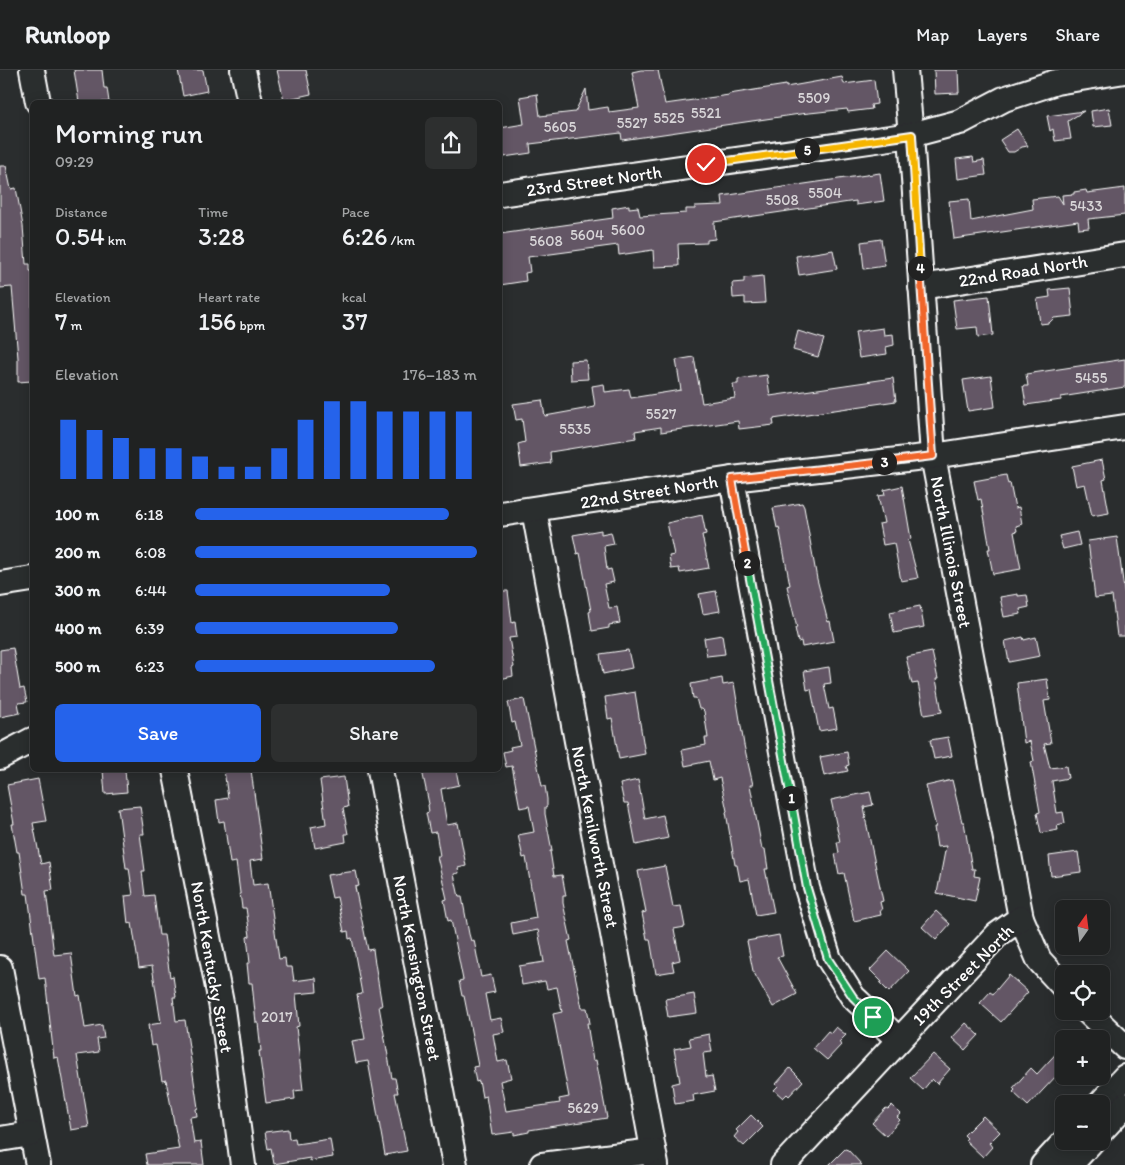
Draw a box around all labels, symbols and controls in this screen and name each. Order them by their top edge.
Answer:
text: Runloop [25,20,110,49]
text: Map [916,24,949,46]
text: Layers [977,24,1027,46]
text: Share [1055,24,1100,46]
house number: 5509 [798,89,831,107]
house number: 5521 [691,104,721,122]
house number: 5525 [653,109,685,127]
house number: 5527 [616,114,648,132]
text: Morning run [55,116,203,150]
button: share [425,117,477,169]
house number: 5605 [544,118,577,136]
pin: 5 [794,138,820,162]
text: 5 [804,142,811,159]
pin [685,143,727,185]
icon: check [692,150,720,178]
text: 09:29 [55,152,94,171]
street label: 23rd Street North [525,161,663,201]
house number: 5504 [808,184,842,202]
house number: 5508 [765,191,799,209]
house number: 5433 [1069,197,1103,215]
text: Distance [55,204,107,221]
text: Time [198,204,228,221]
text: Pace [342,204,370,221]
text: 0.54 [55,221,105,251]
text: 3:28 [198,221,245,251]
text: 6:26 [342,221,387,251]
house number: 5600 [611,221,645,239]
house number: 5604 [570,226,604,244]
text: km [105,232,126,249]
text: /km [387,232,415,249]
house number: 5608 [529,232,563,250]
street label: 22nd Road North [957,250,1089,292]
pin: 4 [908,256,932,280]
text: 4 [916,260,925,277]
text: Elevation [55,289,111,306]
text: Heart rate [198,289,260,306]
text: kcal [342,289,367,306]
text: 7 [55,306,67,336]
text: 156 [198,306,236,336]
text: 37 [342,306,368,336]
text: m [67,317,82,334]
text: bpm [236,317,265,334]
text: Elevation [55,365,119,384]
text: 176–183 m [402,365,477,384]
house number: 5455 [1075,369,1107,387]
house number: 5527 [645,405,677,423]
house number: 5535 [559,420,591,438]
pin: 3 [872,450,896,474]
text: 3 [881,454,888,471]
street label: 22nd Street North [579,470,719,514]
street label: North Illinois Street [925,474,977,630]
text: 100 m [55,505,99,524]
text: 6:18 [135,505,164,524]
text: 200 m [55,543,100,562]
text: 6:08 [135,543,166,562]
pin: 2 [734,550,760,576]
text: 2 [744,555,751,572]
text: 300 m [55,581,101,600]
text: 6:44 [135,581,167,600]
text: 400 m [55,619,101,638]
text: 6:39 [135,619,164,638]
text: 500 m [55,657,100,676]
text: 6:23 [135,657,165,676]
button: Save [55,704,261,762]
button: Share [271,704,477,762]
street label: North Kenilworth Street [567,744,623,930]
pin: 1 [778,786,804,810]
text: 1 [788,790,795,807]
street label: North Kensington Street [388,873,446,1063]
street label: North Kentucky Street [186,880,238,1055]
north arrow [1055,900,1110,955]
map controls [1055,900,1110,1150]
street label: 19th Street North [908,920,1018,1030]
button: locate [1055,965,1110,1020]
pin [852,996,894,1038]
icon: arrive [859,1003,887,1031]
house number: 2017 [261,1008,293,1026]
button: + [1055,1030,1110,1085]
button: − [1055,1095,1110,1150]
house number: 5629 [567,1099,599,1117]

